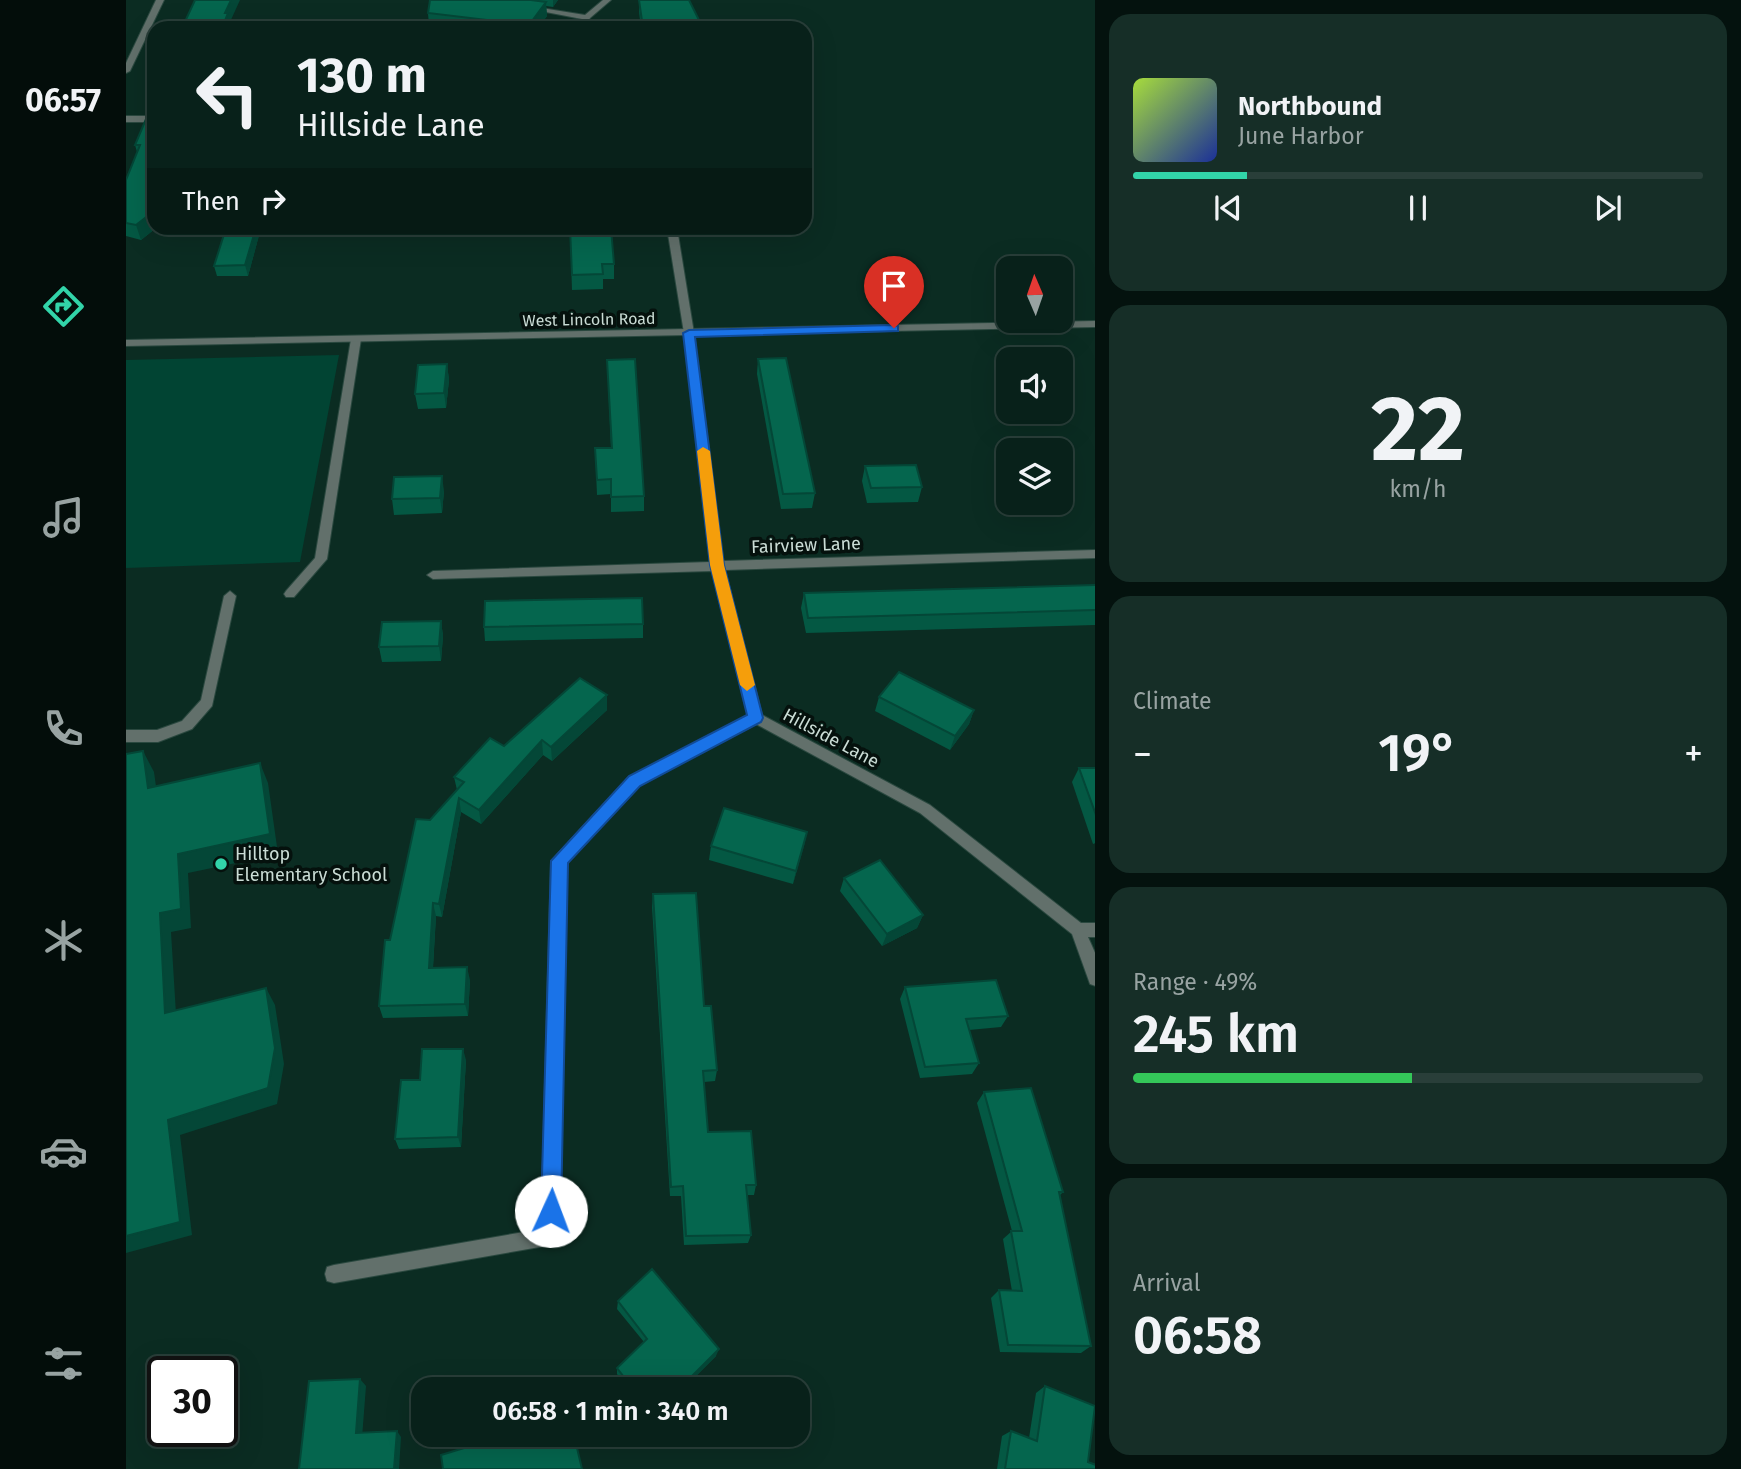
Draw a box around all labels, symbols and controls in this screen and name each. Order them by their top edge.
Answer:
text: 130 m [297,46,427,105]
icon: left [182,49,273,140]
text: 06:57 [25,81,101,119]
text: Northbound [1238,91,1382,122]
text: Hillside Lane [297,106,485,144]
text: June Harbor [1238,122,1364,150]
icon: right [254,182,292,220]
text: Then [182,186,240,217]
icon: previous [1209,189,1247,227]
icon: pause [1399,189,1437,227]
icon: next [1589,189,1627,227]
pin [864,256,924,328]
north arrow [996,256,1073,332]
map controls [996,256,1073,515]
icon: arrive [875,267,913,305]
icon: directions [39,282,88,331]
street label: West Lincoln Road [522,309,656,330]
button: sound [996,347,1073,424]
text: 22 [1371,375,1465,484]
button: layers [996,438,1073,515]
text: km/h [1390,475,1446,503]
icon: music [39,493,88,542]
street label: Fairview Lane [751,532,861,558]
text: Climate [1133,687,1212,715]
street label: Hillside Lane [779,703,883,773]
icon: phone [39,704,88,753]
text: 19° [1378,722,1458,785]
text: − [1133,731,1152,777]
text: + [1684,731,1703,777]
place label: Hilltop Elementary School [235,843,387,886]
marker: Hilltop Elementary School [213,856,229,872]
icon: climate [39,916,88,965]
text: Range · 49% [1133,968,1257,996]
text: 245 km [1133,1003,1299,1066]
icon: car [39,1127,88,1176]
position arrow [514,1174,588,1248]
text: Arrival [1133,1269,1200,1297]
text: 06:58 [1133,1304,1262,1367]
icon: filters [39,1339,88,1388]
speed limit sign: 30 [147,1356,238,1447]
text: 06:58 · 1 min · 340 m [492,1396,729,1427]

